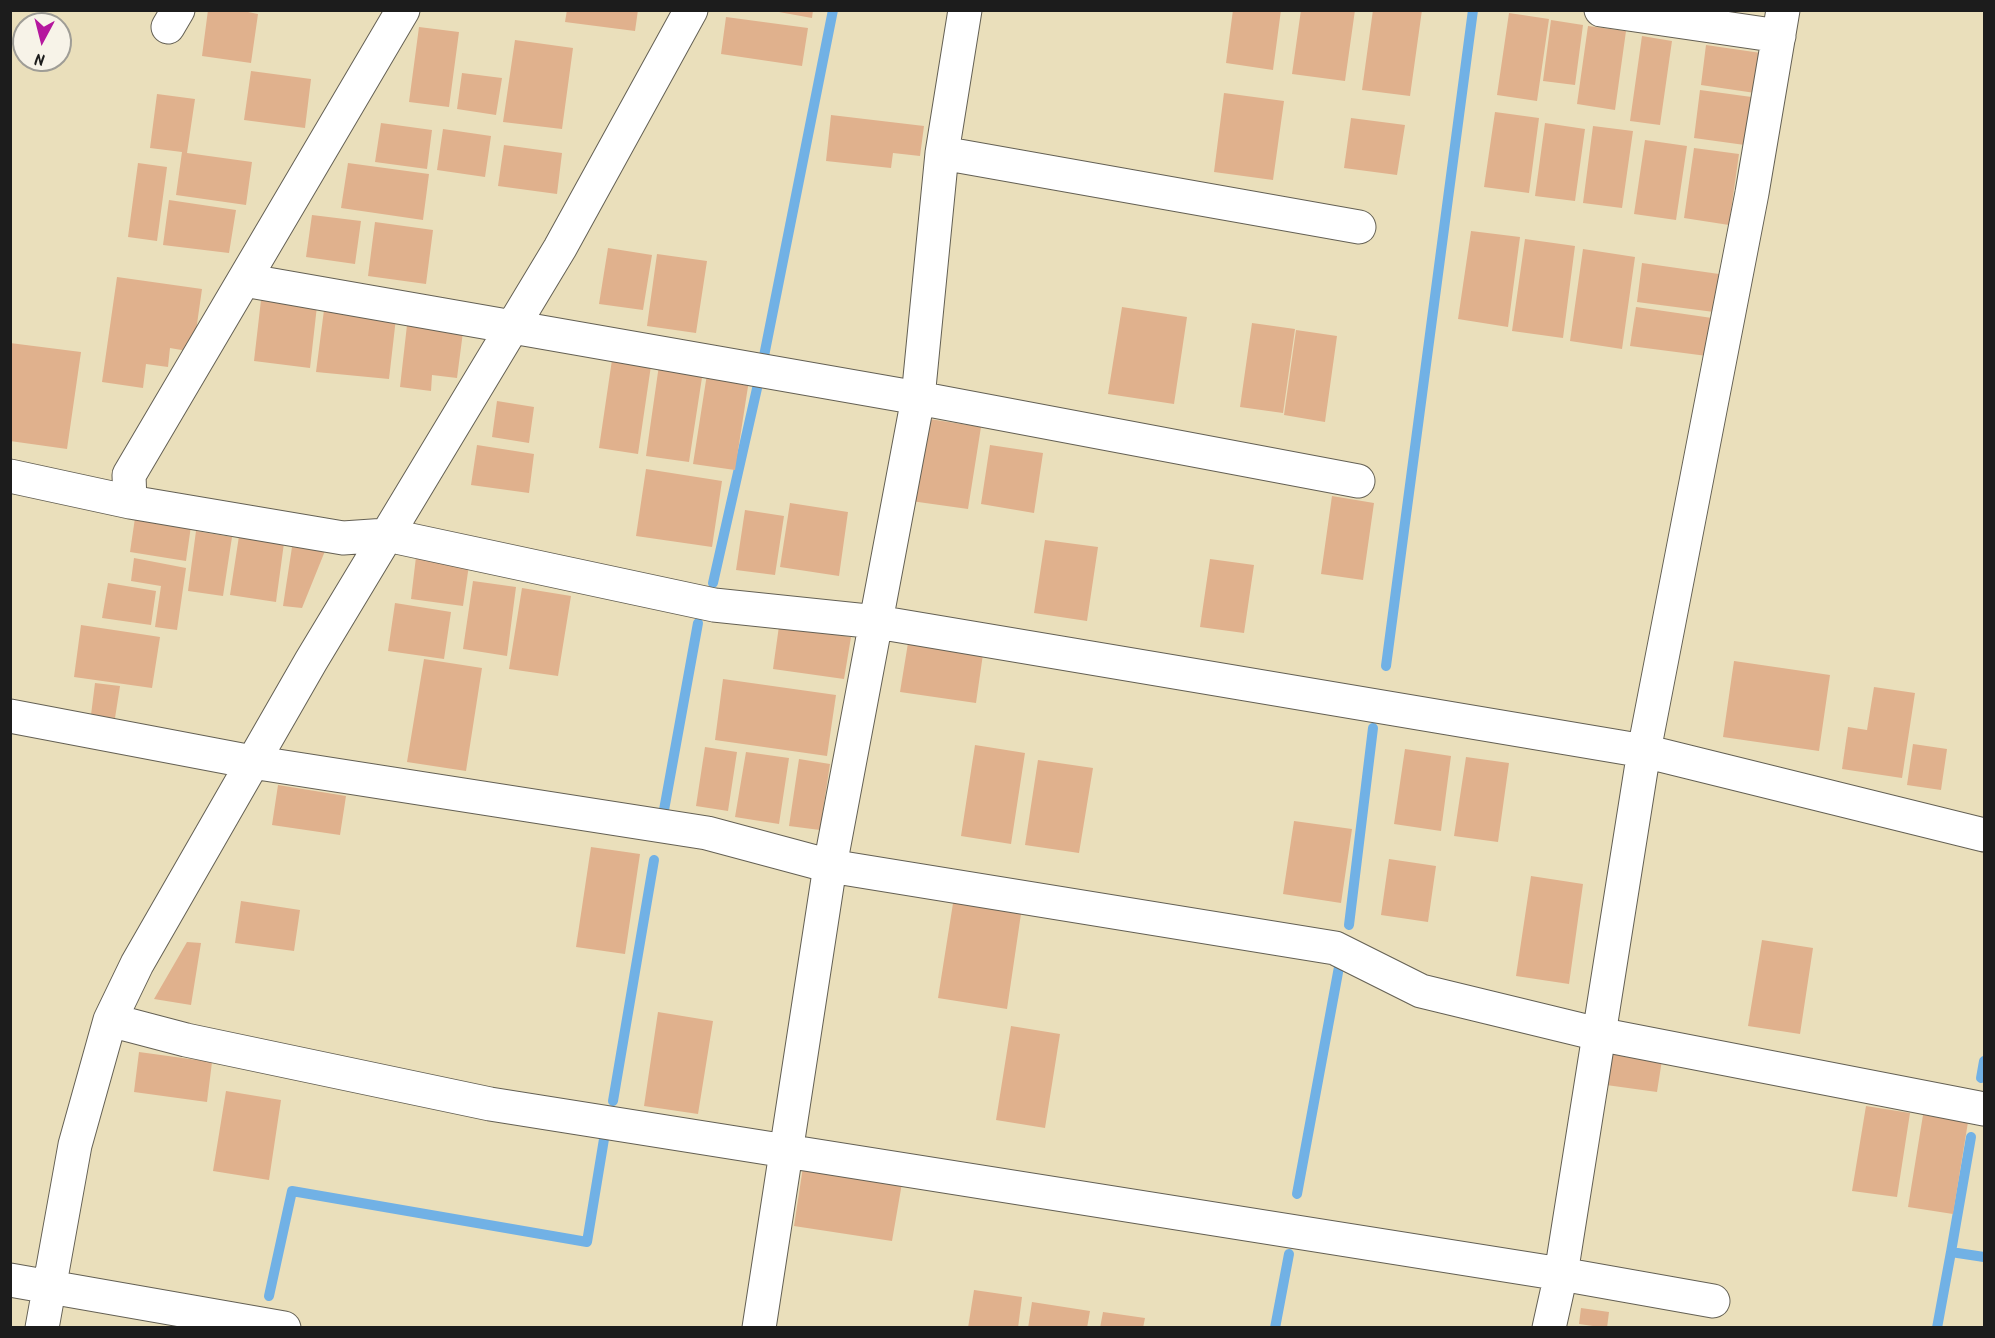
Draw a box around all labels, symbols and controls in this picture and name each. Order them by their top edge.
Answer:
north arrow [12,12,72,72]
text: N [33,45,47,71]

